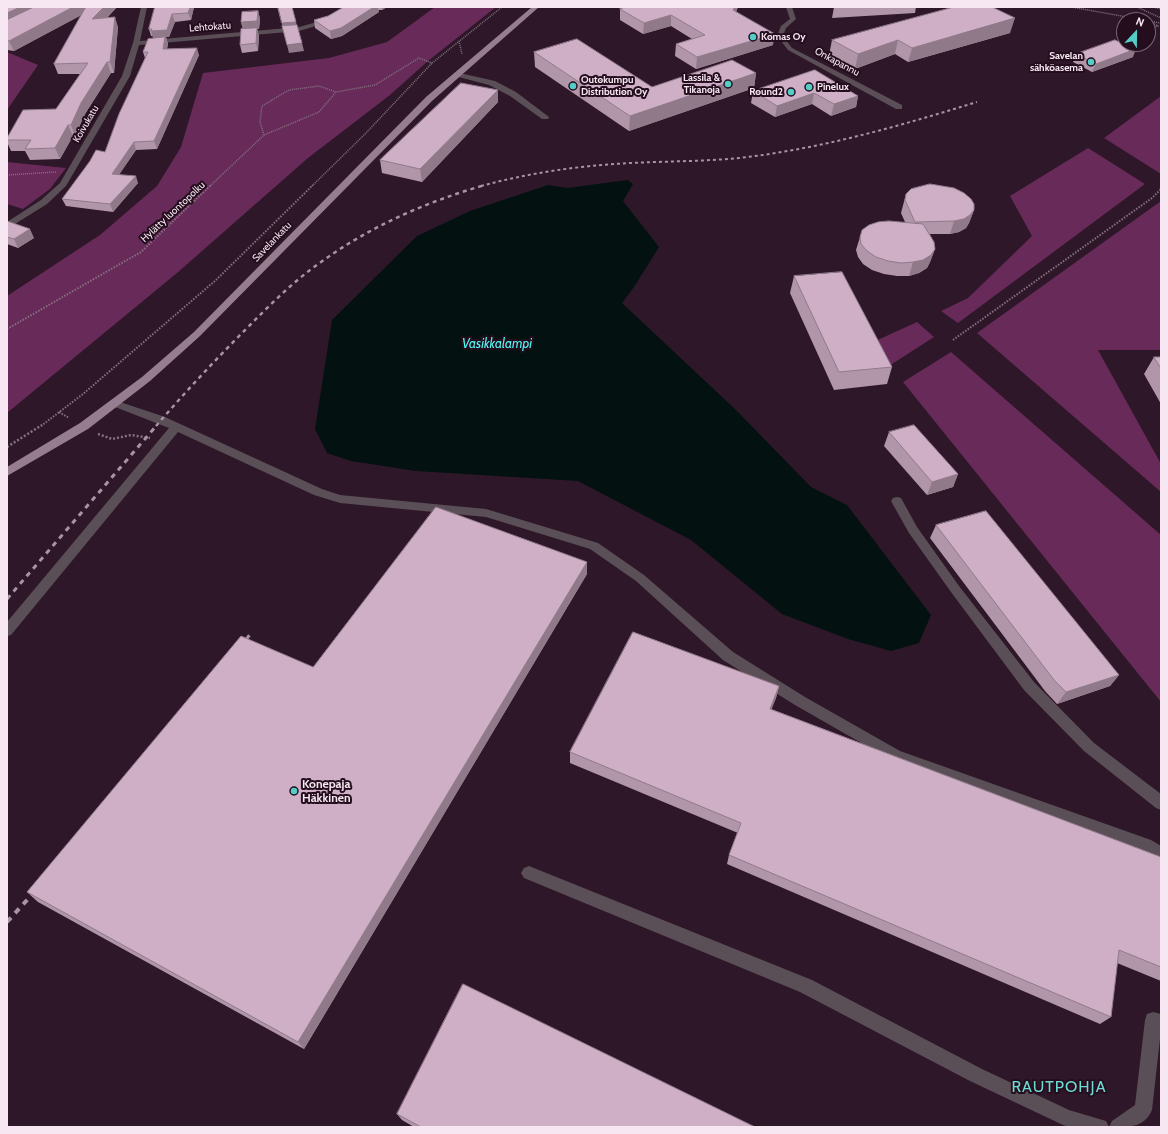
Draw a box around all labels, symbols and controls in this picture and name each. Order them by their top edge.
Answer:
north arrow [1116,12,1156,52]
text: N [1134,14,1146,30]
street label: Lehtokatu [189,20,231,34]
place label: Komas Oy [761,31,806,43]
marker: Komas Oy [748,32,758,42]
street label: Onkapannu [812,45,862,79]
place label: Savelan sähköasema [1030,50,1083,74]
marker: Savelan sähköasema [1086,57,1096,67]
place label: Lassila & Tikanoja [683,72,720,96]
place label: Outokumpu Distribution Oy [581,74,647,98]
marker: Lassila & Tikanoja [723,79,733,89]
marker: Outokumpu Distribution Oy [568,81,578,91]
place label: Pinelux [817,81,849,93]
marker: Pinelux [804,82,814,92]
place label: Round2 [749,86,783,98]
marker: Round2 [786,87,796,97]
street label: Koivukatu [71,103,101,145]
street label: Hylätty luontopolku [138,179,208,245]
street label: Savelankatu [250,220,294,264]
water label: Vasikkalampi [462,336,532,352]
place label: Konepaja Häkkinen [302,777,351,805]
marker: Konepaja Häkkinen [289,786,299,796]
district label: RAUTPOHJA [1011,1077,1107,1097]

